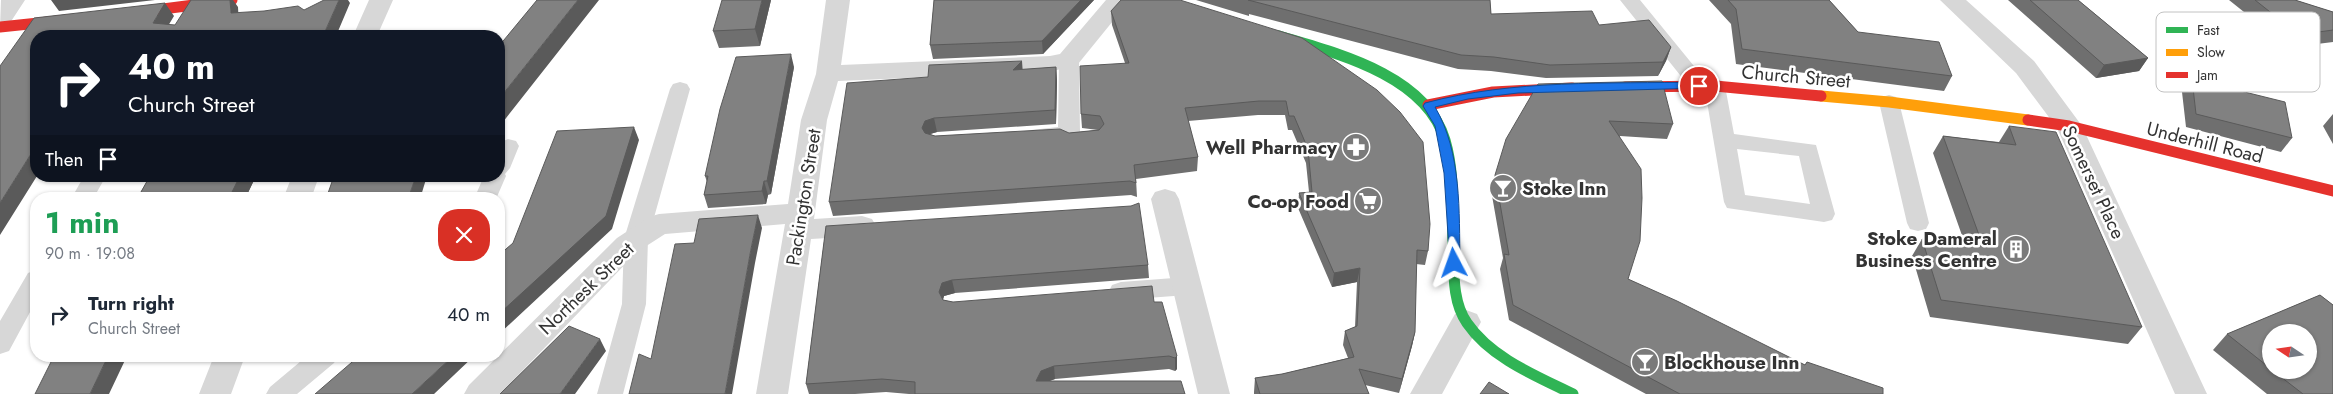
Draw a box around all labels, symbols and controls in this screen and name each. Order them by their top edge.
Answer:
legend [2156,12,2320,92]
text: Fast [2197,20,2220,40]
text: 40 m [128,42,215,92]
text: Slow [2197,42,2225,62]
icon: right [45,50,110,115]
street label: Church Street [1740,58,1852,95]
pin [1678,65,1720,107]
text: Jam [2195,65,2218,85]
icon: arrive [1685,72,1713,100]
text: Church Street [128,88,255,120]
street label: Underhill Road [2144,115,2266,170]
street label: Somerset Place [2055,121,2132,244]
street label: Packington Street [779,126,828,267]
pharmacy icon: Well Pharmacy [1341,132,1371,162]
place label: Well Pharmacy [1206,134,1338,161]
icon: arrive [94,145,122,173]
text: Then [45,146,84,173]
bar icon: Stoke Inn [1488,173,1518,203]
place label: Stoke Inn [1522,175,1606,202]
supermarket icon: Co-op Food [1353,186,1383,216]
place label: Co-op Food [1248,188,1349,215]
text: 1 min [45,201,119,244]
button: close [438,209,490,261]
place label: Stoke Dameral Business Centre [1855,225,1997,274]
building icon: Stoke Dameral Business Centre [2001,234,2031,264]
street label: Northesk Street [533,236,640,341]
position arrow [1427,236,1479,288]
text: 90 m · 19:08 [45,242,135,265]
text: Turn right [88,290,174,317]
icon: right [45,301,73,329]
text: 40 m [447,301,490,328]
text: Church Street [88,317,180,340]
north arrow [2262,324,2318,379]
map controls [2262,324,2317,379]
bar icon: Blockhouse Inn [1630,347,1660,377]
place label: Blockhouse Inn [1664,349,1799,376]

